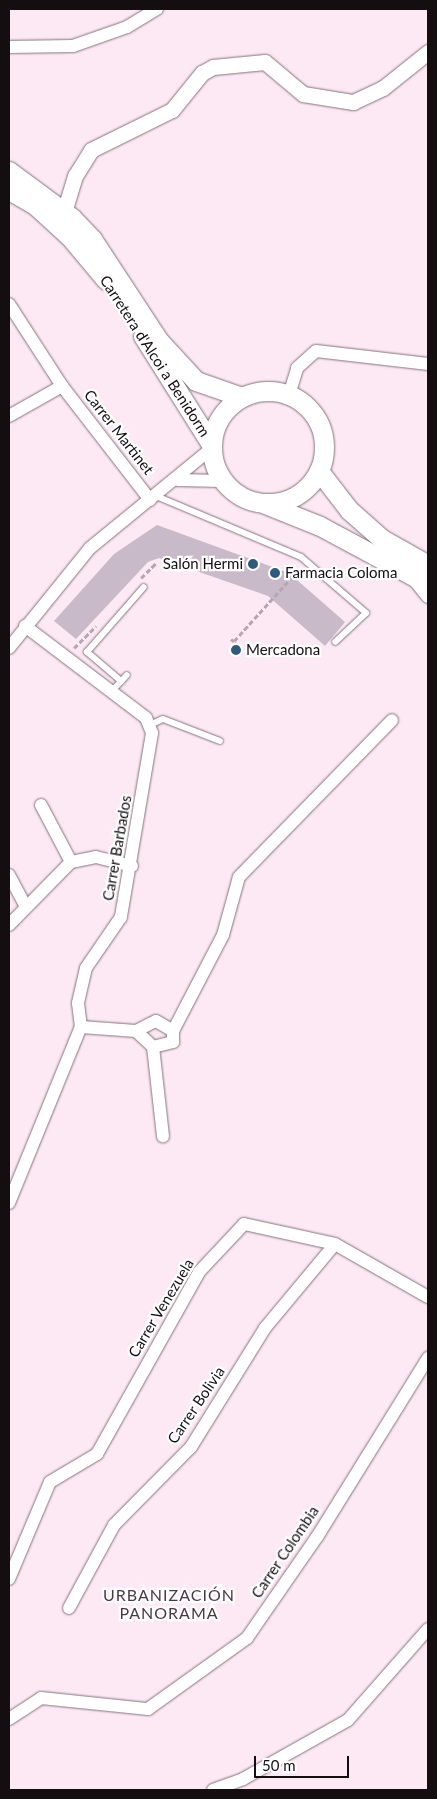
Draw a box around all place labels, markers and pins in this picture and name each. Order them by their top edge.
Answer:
place label: Salón Hermi [163,555,243,573]
marker: Salón Hermi [247,558,259,570]
place label: Farmacia Coloma [285,564,397,582]
marker: Farmacia Coloma [269,567,281,579]
place label: Mercadona [246,641,320,659]
marker: Mercadona [230,644,242,656]

